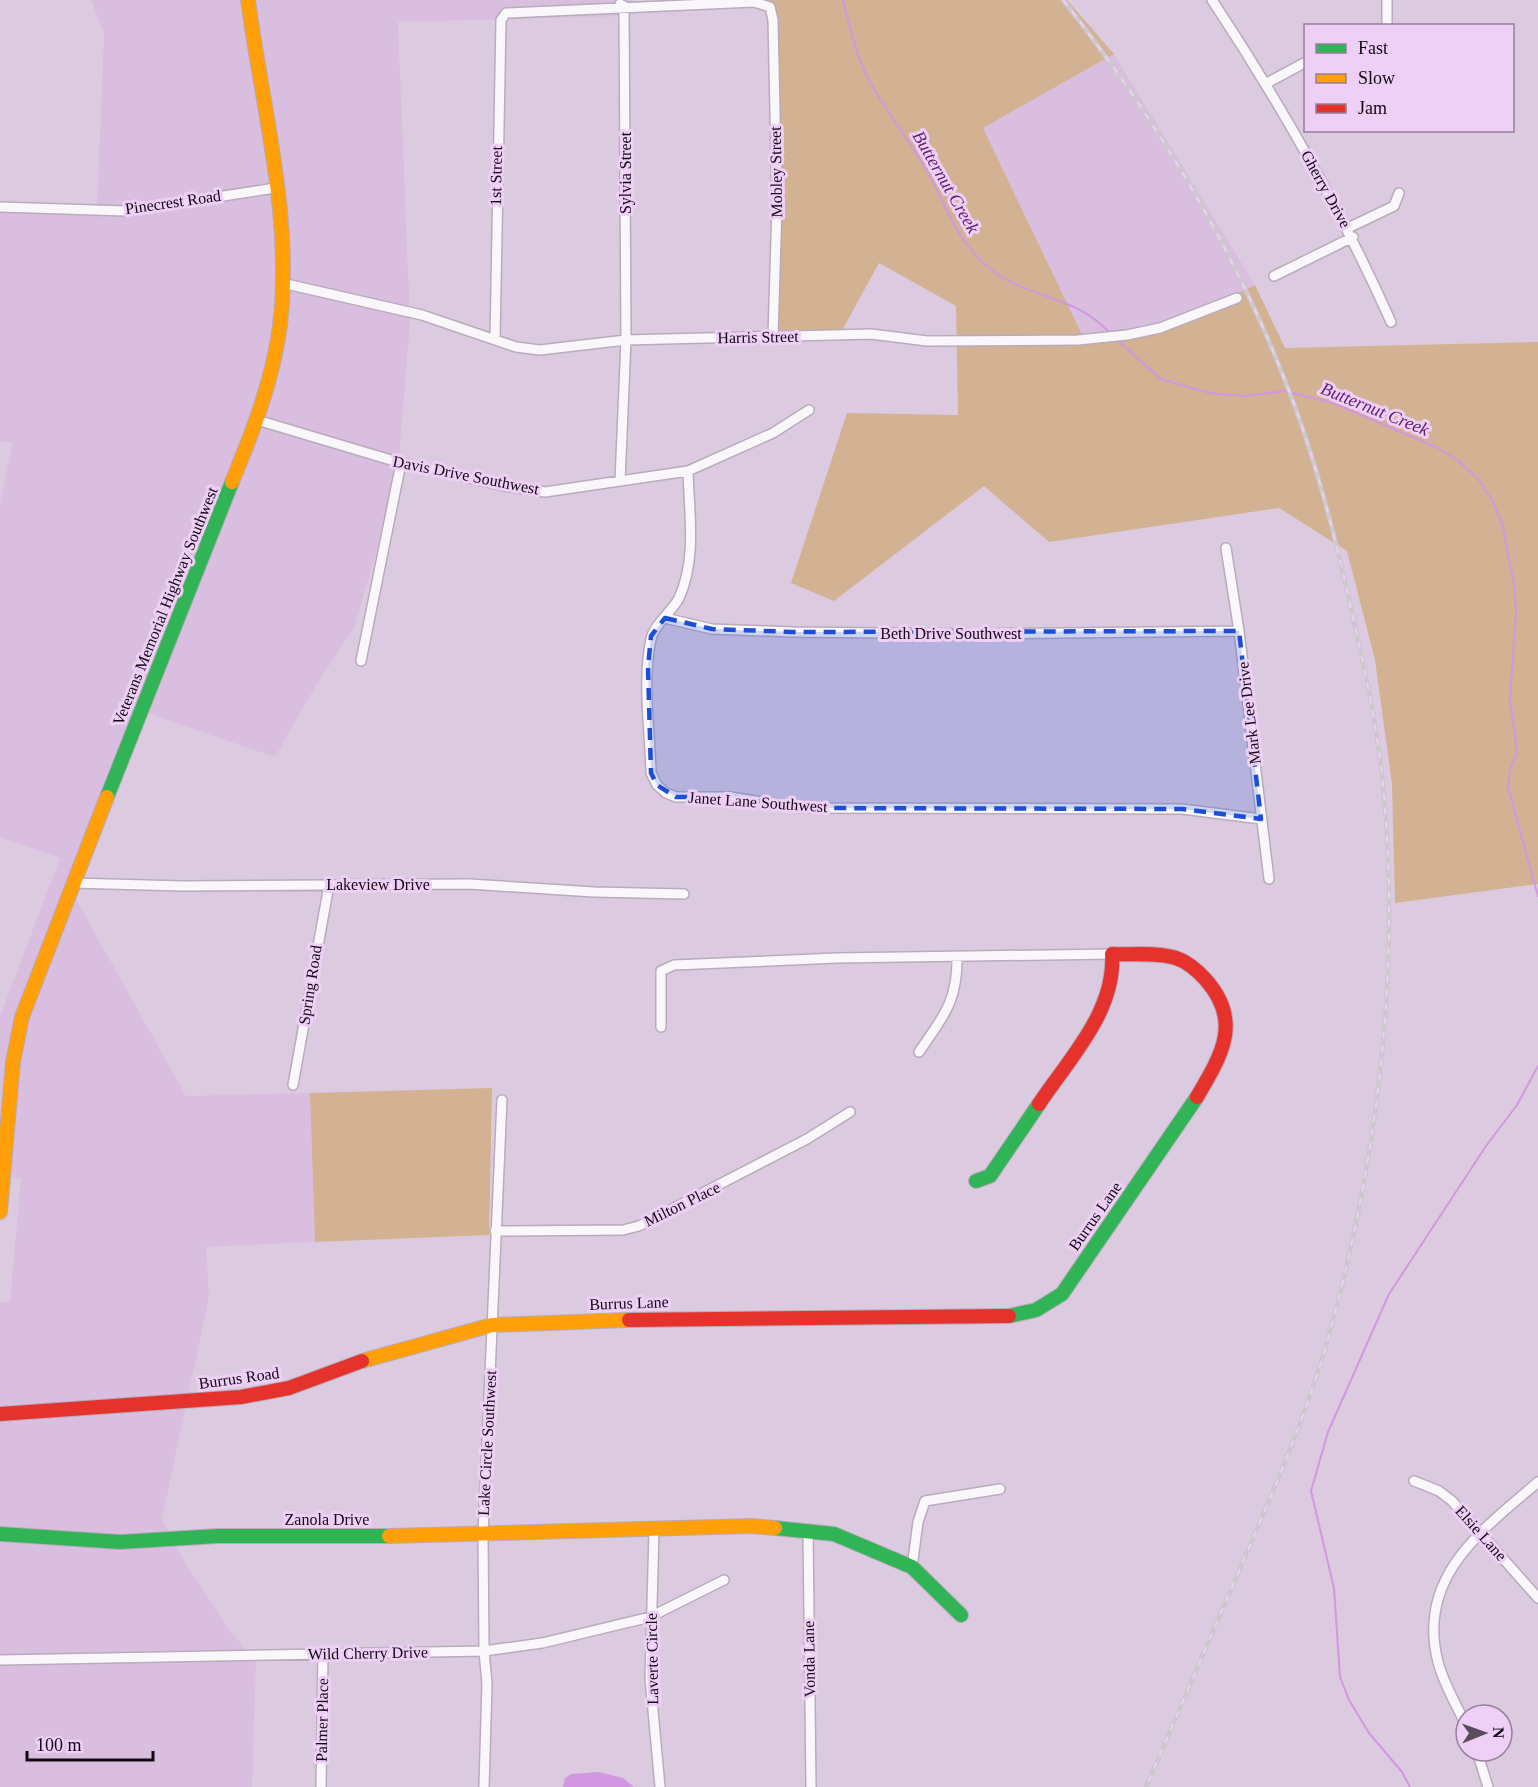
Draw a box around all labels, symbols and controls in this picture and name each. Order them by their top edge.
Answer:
legend [1304,24,1514,132]
text: Fast [1358,38,1388,58]
text: Slow [1358,68,1395,88]
text: Jam [1358,98,1387,118]
street label: Mobley Street [767,126,786,218]
water label: Butternut Creek [909,127,984,238]
street label: Sylvia Street [617,131,635,214]
street label: 1st Street [487,145,505,206]
street label: Gherry Drive [1297,147,1354,231]
street label: Pinecrest Road [124,187,222,217]
street label: Harris Street [717,328,799,346]
water label: Butternut Creek [1318,378,1433,440]
street label: Davis Drive Southwest [392,452,541,498]
street label: Veterans Memorial Highway Southwest [109,484,222,728]
street label: Beth Drive Southwest [880,625,1022,642]
street label: Mark Lee Drive [1234,661,1264,765]
street label: Janet Lane Southwest [688,789,829,815]
street label: Lakeview Drive [326,876,430,893]
street label: Spring Road [295,944,326,1026]
street label: Milton Place [641,1178,723,1230]
street label: Burrus Lane [1065,1179,1125,1253]
street label: Burrus Lane [589,1293,669,1313]
street label: Burrus Road [198,1364,280,1392]
street label: Lake Circle Southwest [475,1369,499,1516]
street label: Elsie Lane [1452,1502,1510,1564]
street label: Zanola Drive [285,1511,369,1528]
street label: Laverte Circle [643,1613,661,1705]
street label: Vonda Lane [800,1621,818,1697]
street label: Wild Cherry Drive [308,1643,428,1664]
street label: Palmer Place [313,1678,331,1762]
north arrow [1454,1703,1514,1763]
scale bar [27,1724,153,1762]
text: N [1490,1727,1507,1739]
text: 100 m [36,1735,82,1755]

